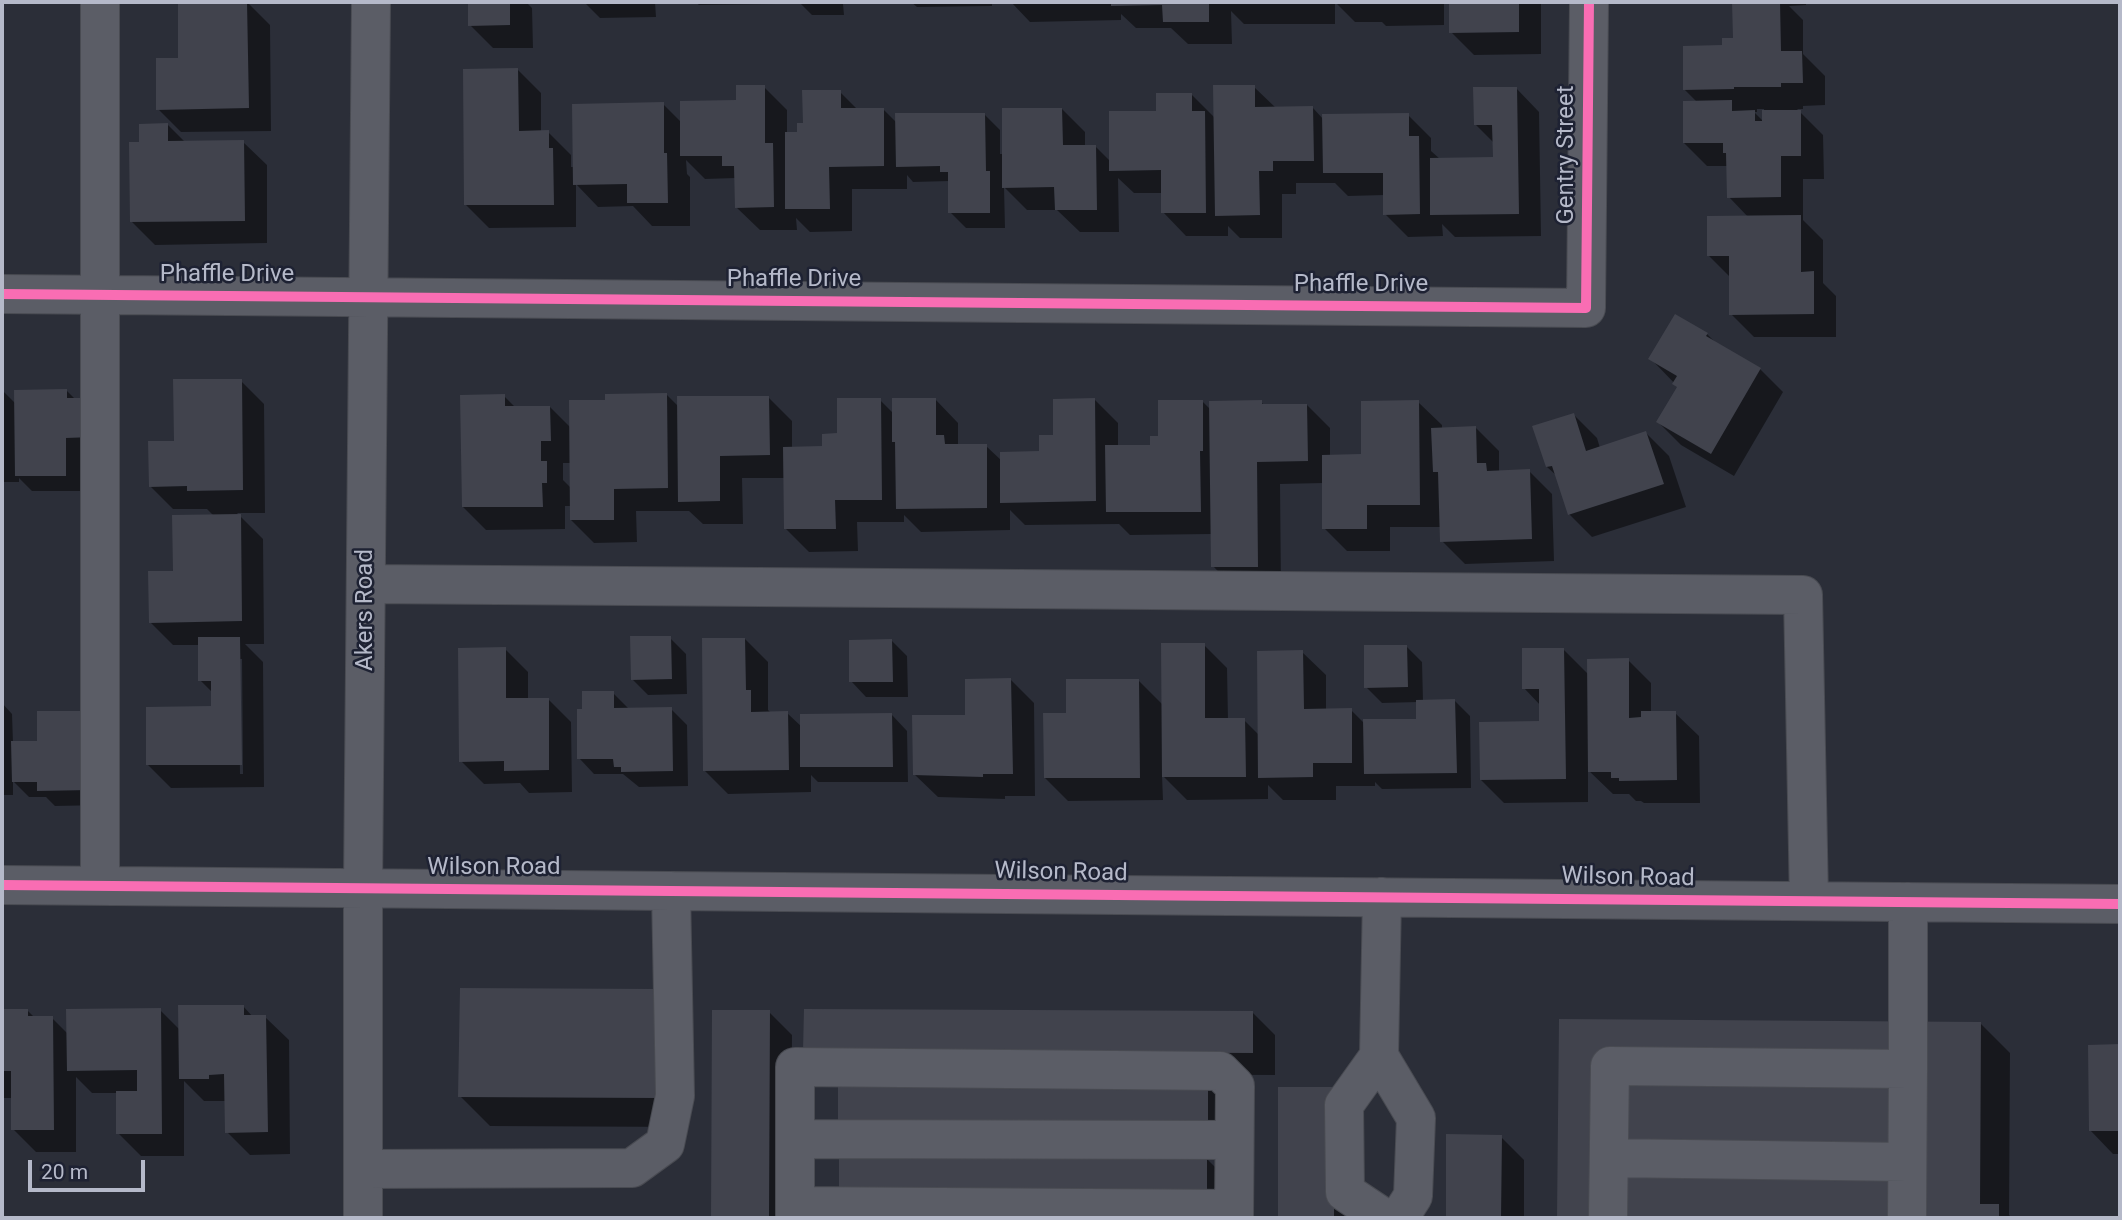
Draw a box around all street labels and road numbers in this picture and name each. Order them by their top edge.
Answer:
street label: Gentry Street [1553,85,1581,225]
street label: Phaffle Drive [160,261,294,289]
street label: Phaffle Drive [727,266,861,294]
street label: Phaffle Drive [1294,271,1428,299]
street label: Akers Road [352,549,380,671]
street label: Wilson Road [427,854,561,882]
street label: Wilson Road [994,857,1128,889]
street label: Wilson Road [1561,862,1695,894]

